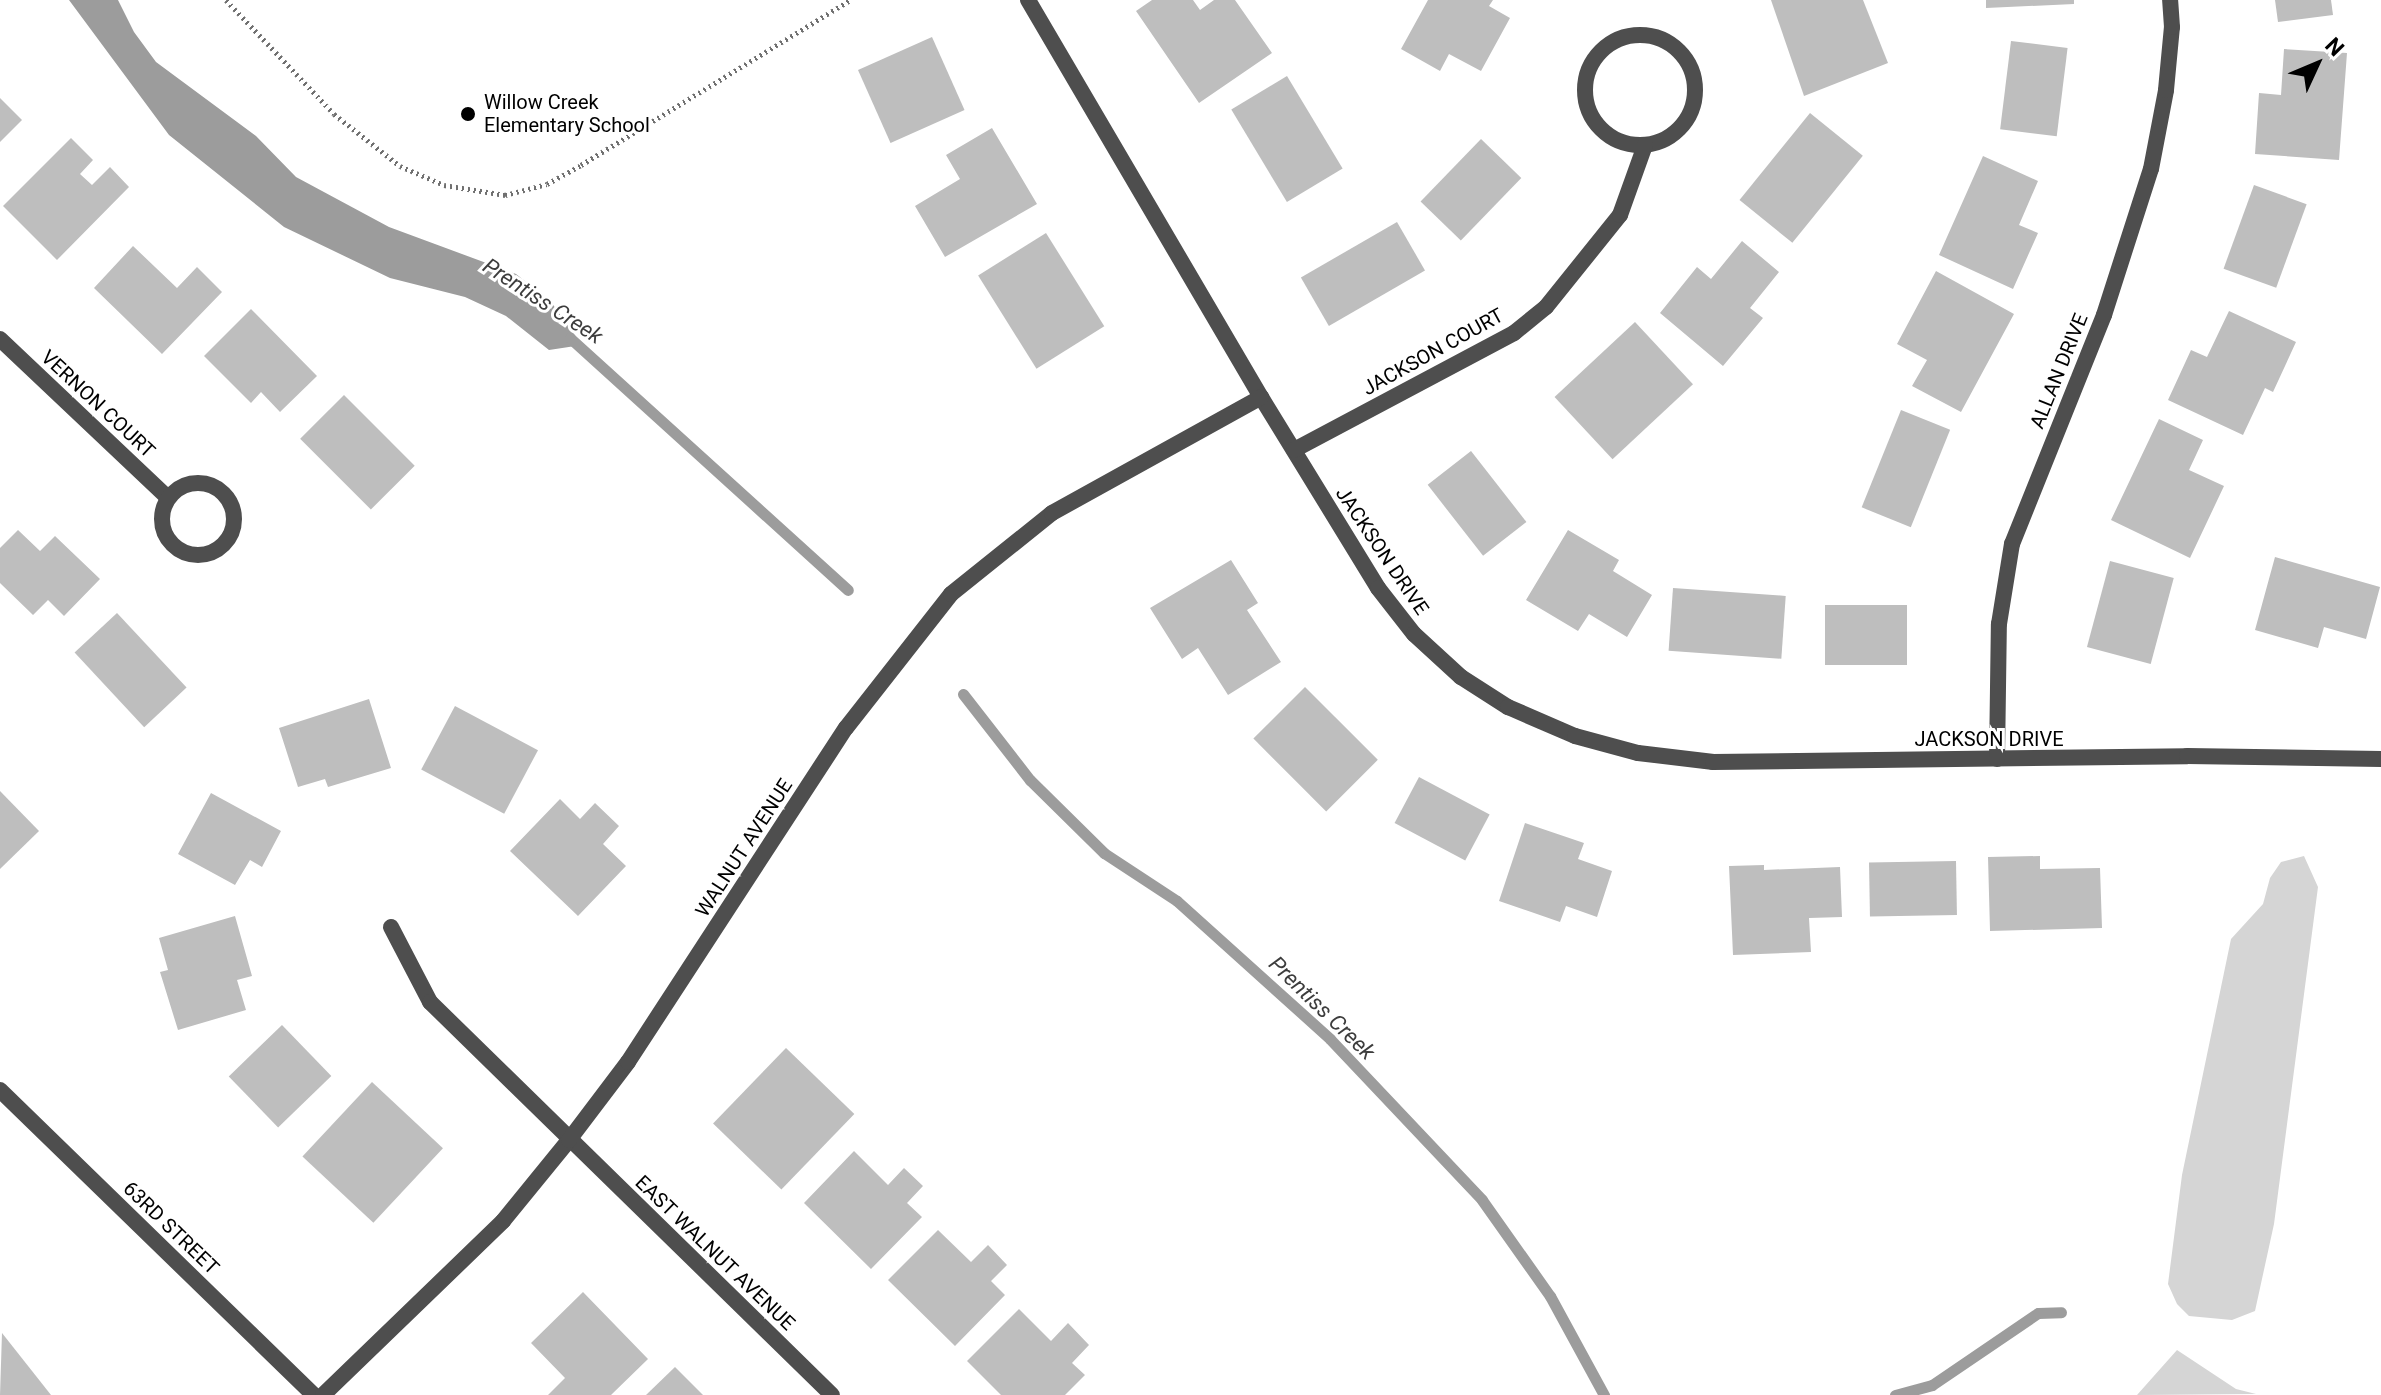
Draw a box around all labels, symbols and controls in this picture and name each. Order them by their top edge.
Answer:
north arrow [2277,24,2357,104]
text: N [2320,33,2349,61]
place label: Willow Creek Elementary School [484,90,650,137]
marker: Willow Creek Elementary School [459,105,477,123]
water label: Prentiss Creek [478,252,608,350]
street label: JACKSON COURT [1358,303,1508,401]
street label: ALLAN DRIVE [2025,310,2093,432]
street label: VERNON COURT [36,345,160,463]
street label: JACKSON DRIVE [1330,482,1434,620]
street label: JACKSON DRIVE [1914,727,2064,751]
street label: WALNUT AVENUE [690,774,798,922]
water label: Prentiss Creek [1263,951,1381,1065]
street label: EAST WALNUT AVENUE [630,1170,800,1336]
street label: 63RD STREET [118,1176,224,1280]

